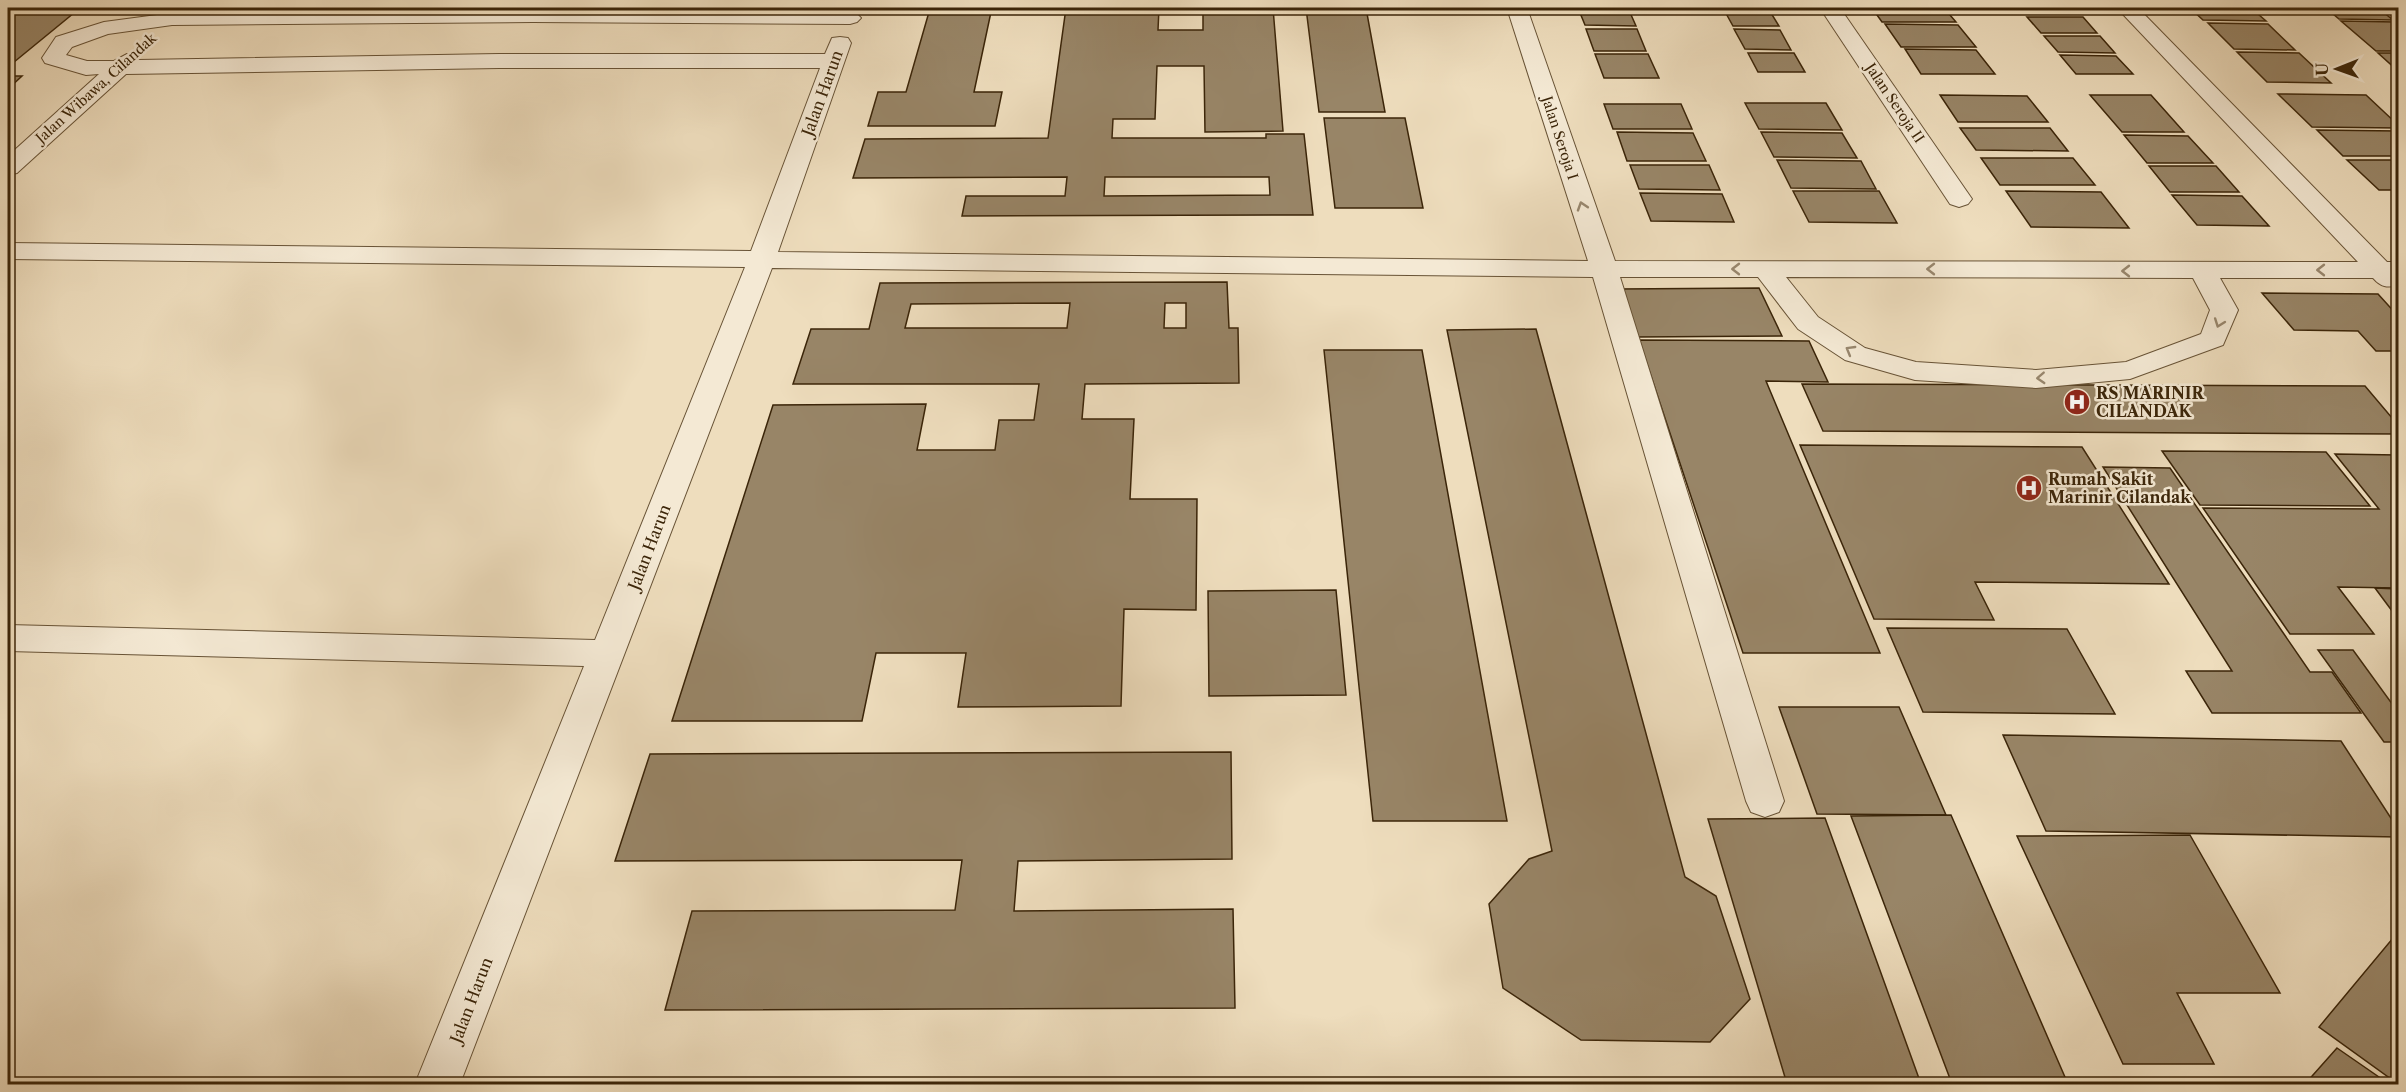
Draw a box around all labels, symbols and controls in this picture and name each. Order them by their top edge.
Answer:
street label: Jalan Wibawa, Cilandak [31,29,161,148]
north arrow [2307,39,2367,99]
street label: Jalan Harun [796,47,847,142]
street label: Jalan Seroja II [1861,58,1928,146]
text: U [2312,63,2332,76]
street label: Jalan Seroja I [1537,92,1582,182]
one-way arrow [1577,201,1590,212]
one-way arrow [1731,263,1740,275]
one-way arrow [1926,263,1935,276]
one-way arrow [2121,264,2130,277]
one-way arrow [2316,264,2325,276]
one-way arrow [2214,317,2227,328]
one-way arrow [1846,346,1856,358]
one-way arrow [2037,371,2046,384]
place label: RS MARINIR CILANDAK [2096,383,2205,421]
hospital icon: RS MARINIR CILANDAK [2062,387,2092,417]
place label: Rumah Sakit Marinir Cilandak [2048,469,2191,507]
hospital icon: Rumah Sakit Marinir Cilandak [2014,473,2044,503]
street label: Jalan Harun [622,501,674,595]
street label: Jalan Harun [444,954,496,1048]

